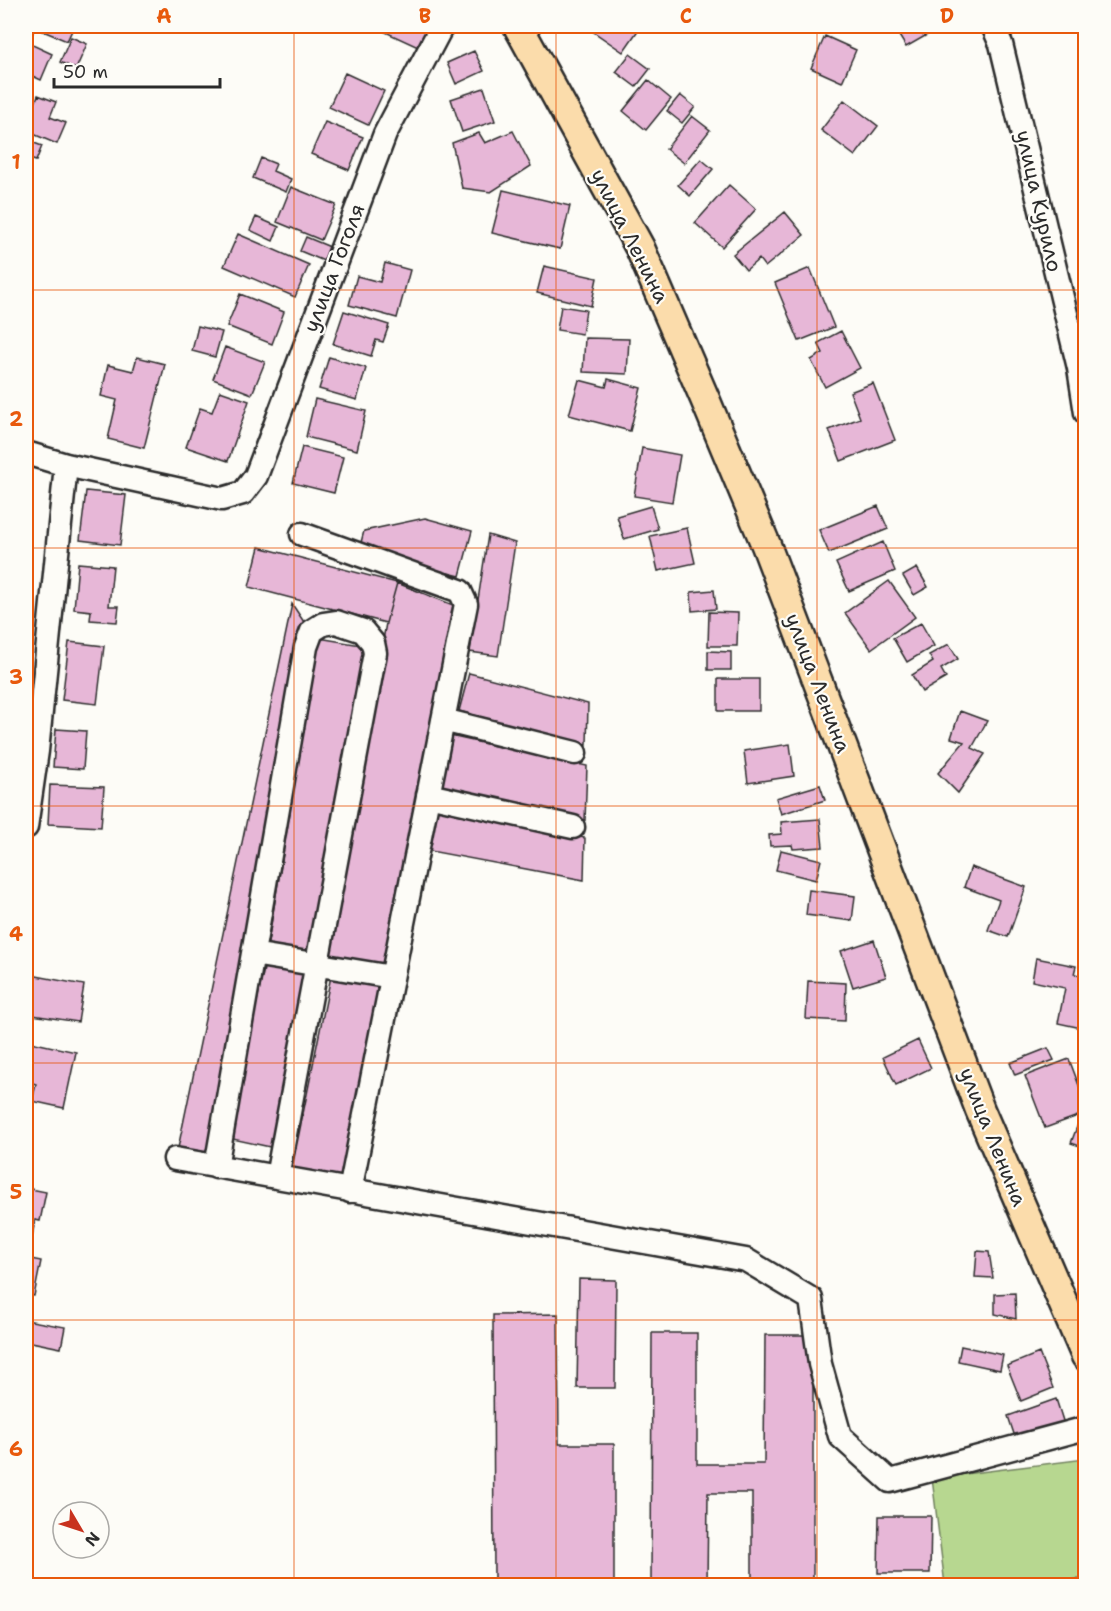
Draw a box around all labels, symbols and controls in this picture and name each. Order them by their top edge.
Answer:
text: A [156,3,172,29]
text: B [419,3,431,29]
text: C [680,3,692,29]
text: D [940,3,954,29]
scale bar [54,51,220,89]
text: 50 m [63,60,108,84]
street label: улица Курило [1009,127,1069,275]
text: 1 [11,149,21,175]
street label: улица Ленина [584,164,676,308]
street label: улица Гоголя [297,200,371,336]
text: 2 [9,406,23,432]
street label: улица Ленина [779,609,857,757]
text: 3 [9,664,23,690]
text: 4 [9,921,23,947]
street label: улица Ленина [952,1063,1034,1211]
text: 5 [10,1179,22,1205]
text: 6 [9,1436,23,1462]
north arrow [51,1500,111,1560]
text: N [80,1528,104,1551]

